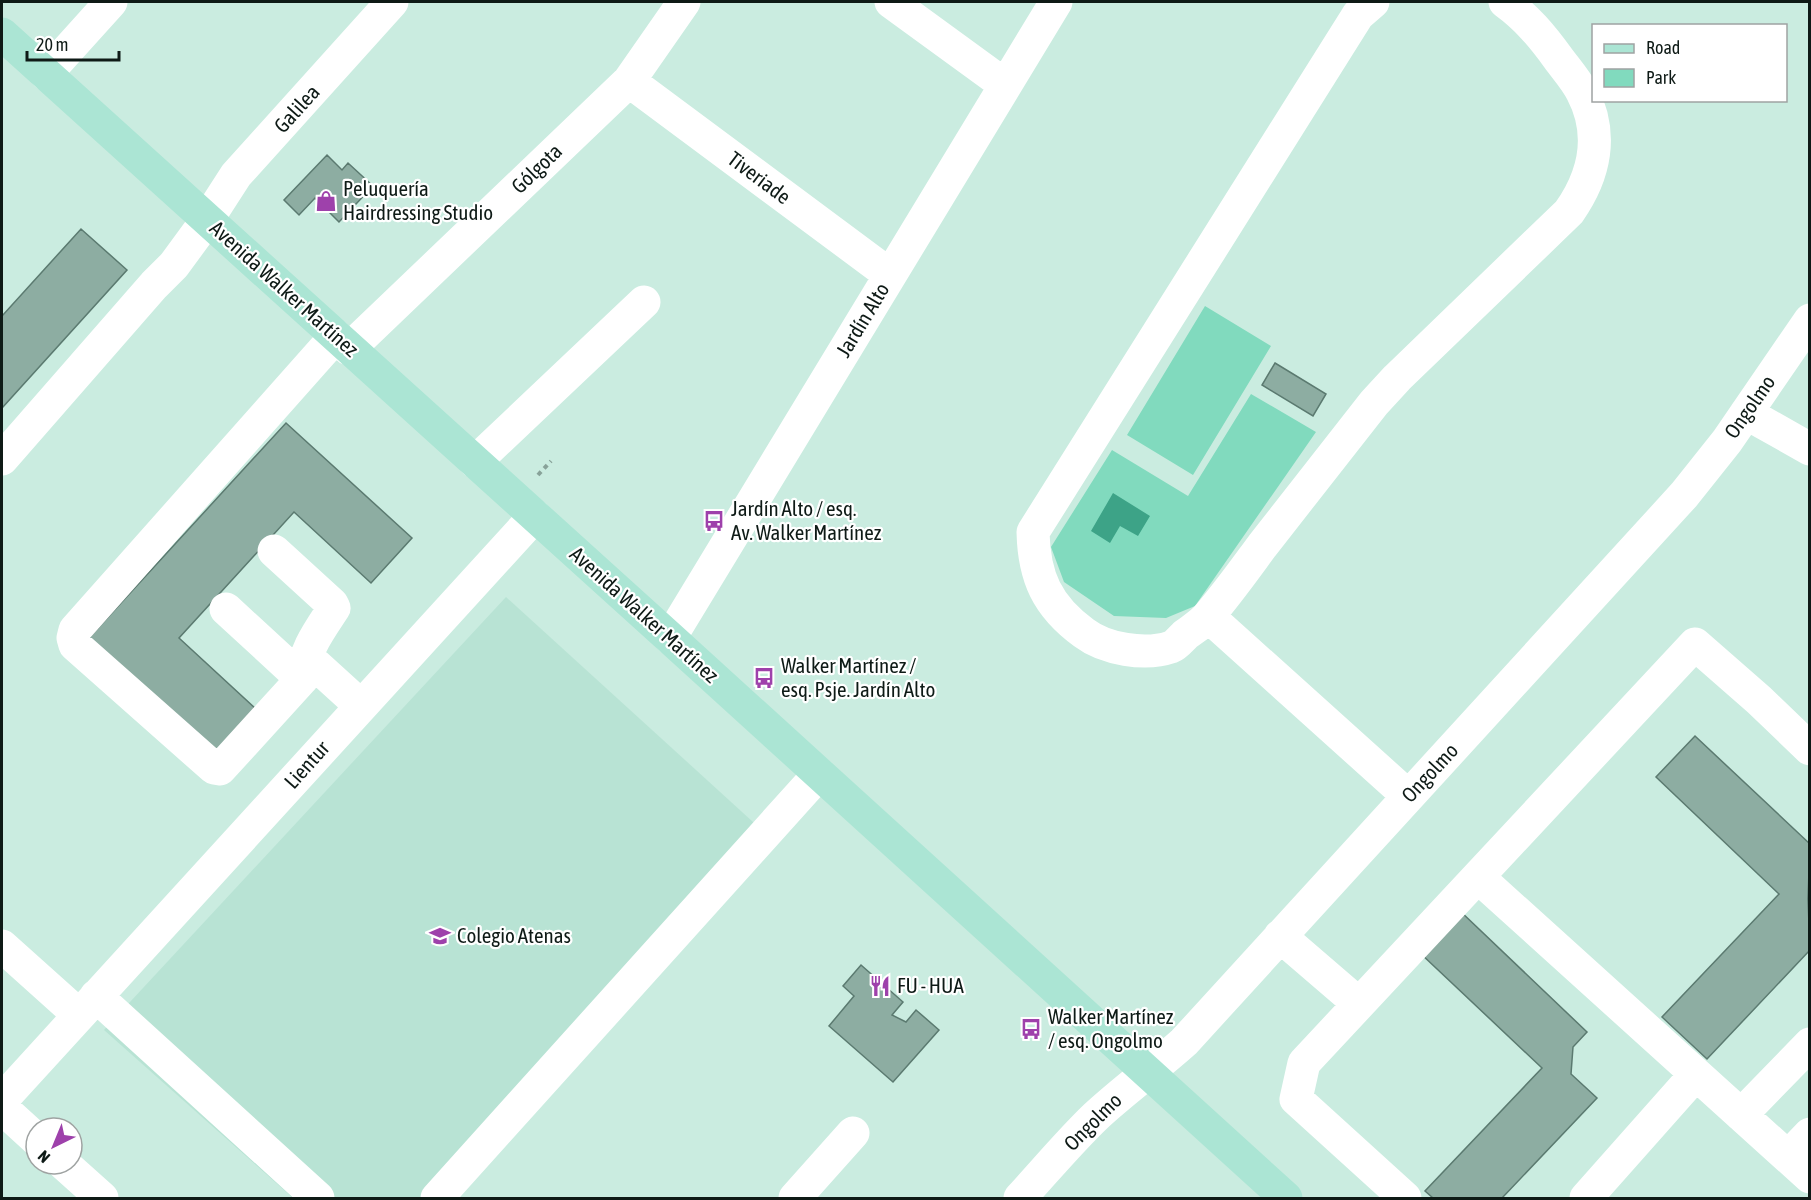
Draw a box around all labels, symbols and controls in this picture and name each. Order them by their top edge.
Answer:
scale bar [27,24,118,62]
legend [1592,24,1787,102]
text: 20 m [36,34,68,55]
text: Road [1646,37,1680,58]
text: Park [1646,67,1676,88]
street label: Galilea [269,80,324,137]
street label: Gólgota [506,139,566,198]
street label: Tiveriade [724,146,796,208]
place label: Peluquería Hairdressing Studio [343,176,493,224]
shop icon: Peluquería Hairdressing Studio [314,189,338,213]
street label: Avenida Walker Martínez [206,215,364,361]
street label: Jardín Alto [831,278,894,361]
street label: Ongolmo [1719,370,1780,443]
place label: Jardín Alto / esq. Av. Walker Martínez [731,496,882,544]
bus stop icon: Jardín Alto / esq. Av. Walker Martínez [702,509,726,533]
street label: Avenida Walker Martínez [566,541,724,687]
place label: Walker Martínez / esq. Psje. Jardín Alto [781,653,935,701]
bus stop icon: Walker Martínez / esq. Psje. Jardín Alto [752,666,776,690]
street label: Lientur [279,735,334,793]
street label: Ongolmo [1396,738,1462,807]
place label: Colegio Atenas [457,923,571,947]
school or university icon: Colegio Atenas [428,924,452,948]
place label: FU - HUA [897,973,964,997]
restaurant icon: FU - HUA [868,974,892,998]
place label: Walker Martínez / esq. Ongolmo [1048,1004,1174,1052]
bus stop icon: Walker Martínez / esq. Ongolmo [1019,1017,1043,1041]
street label: Ongolmo [1059,1088,1126,1155]
north arrow [24,1116,84,1176]
text: N [34,1147,53,1167]

